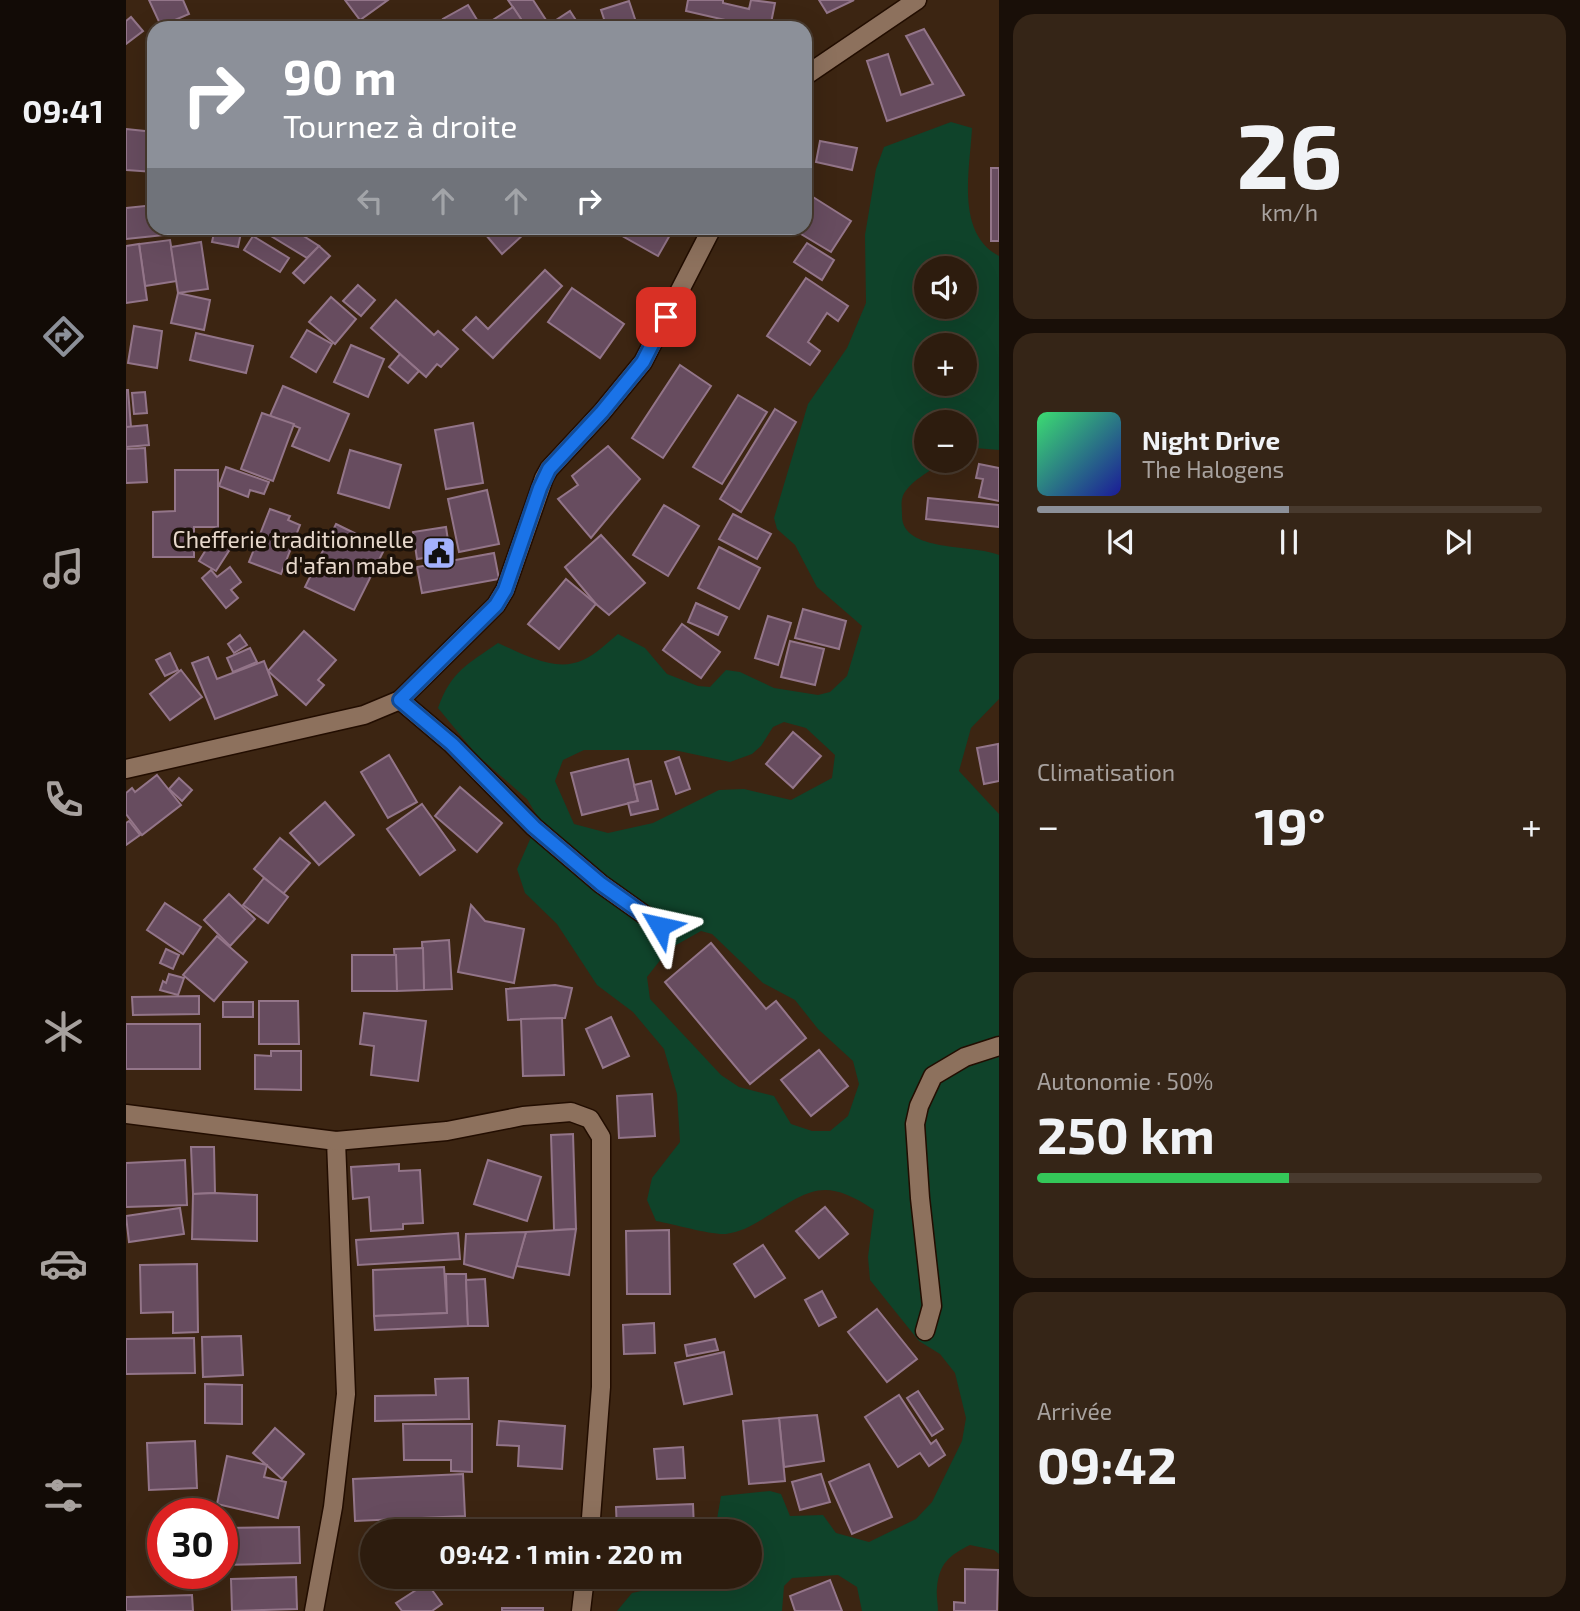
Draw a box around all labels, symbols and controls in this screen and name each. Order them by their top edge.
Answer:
text: 90 m [283,46,397,105]
icon: right [168,49,259,140]
text: 09:41 [22,91,104,129]
text: 26 [1236,98,1343,207]
text: Tournez à droite [283,106,517,144]
icon: left [351,182,389,220]
icon: ahead [424,182,462,220]
icon: ahead [497,182,535,220]
icon: right [570,182,608,220]
text: km/h [1261,198,1318,226]
map controls [914,256,977,473]
button: sound [914,256,977,319]
pin [636,287,696,347]
icon: arrive [647,298,685,336]
icon: directions [39,312,88,361]
button: + [914,333,977,396]
button: − [914,410,977,473]
text: Night Drive [1142,424,1280,455]
text: The Halogens [1142,455,1284,483]
icon: previous [1102,523,1140,561]
icon: pause [1270,523,1308,561]
icon: next [1439,523,1477,561]
place label: Chefferie traditionnelle d'afan mabe [173,525,414,579]
public building icon: Chefferie traditionnelle d'afan mabe [420,534,458,572]
icon: music [39,544,88,593]
text: Climatisation [1037,758,1175,786]
icon: phone [39,775,88,824]
text: 19° [1255,793,1326,855]
text: − [1037,802,1059,848]
text: + [1521,802,1542,848]
position arrow [623,889,697,963]
icon: climate [39,1007,88,1056]
text: Autonomie · 50% [1037,1067,1213,1095]
text: 250 km [1037,1102,1215,1164]
icon: car [39,1239,88,1288]
text: Arrivée [1037,1397,1112,1425]
text: 09:42 [1037,1432,1177,1494]
icon: filters [39,1471,88,1520]
speed limit sign: 30 [147,1498,238,1589]
text: 09:42 · 1 min · 220 m [439,1538,683,1569]

